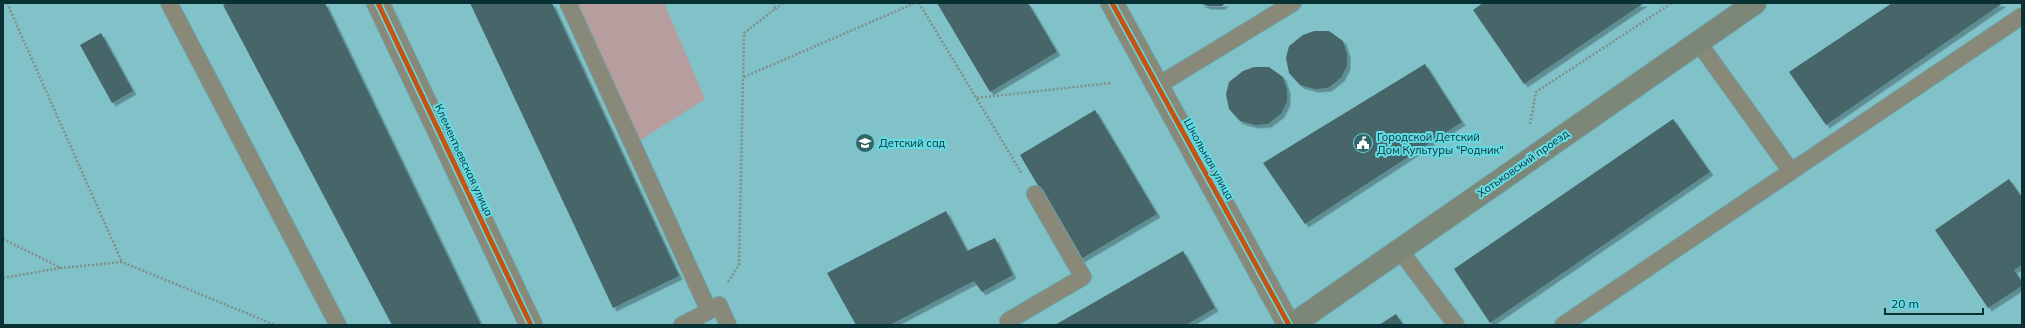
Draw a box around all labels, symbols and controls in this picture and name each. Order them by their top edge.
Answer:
street label: Клементьевская улица [432,102,496,218]
street label: Школьная улица [1181,116,1237,202]
street label: Хотьковский проезд [1475,126,1572,200]
place label: Городской Детский Дом Культуры "Родник" [1377,130,1504,157]
school or university icon: Детский сад [854,132,876,154]
public building icon: Городской Детский Дом Культуры "Родник" [1352,132,1374,154]
place label: Детский сад [879,136,946,150]
scale bar [1885,290,1983,316]
text: 20 m [1891,296,1919,311]

